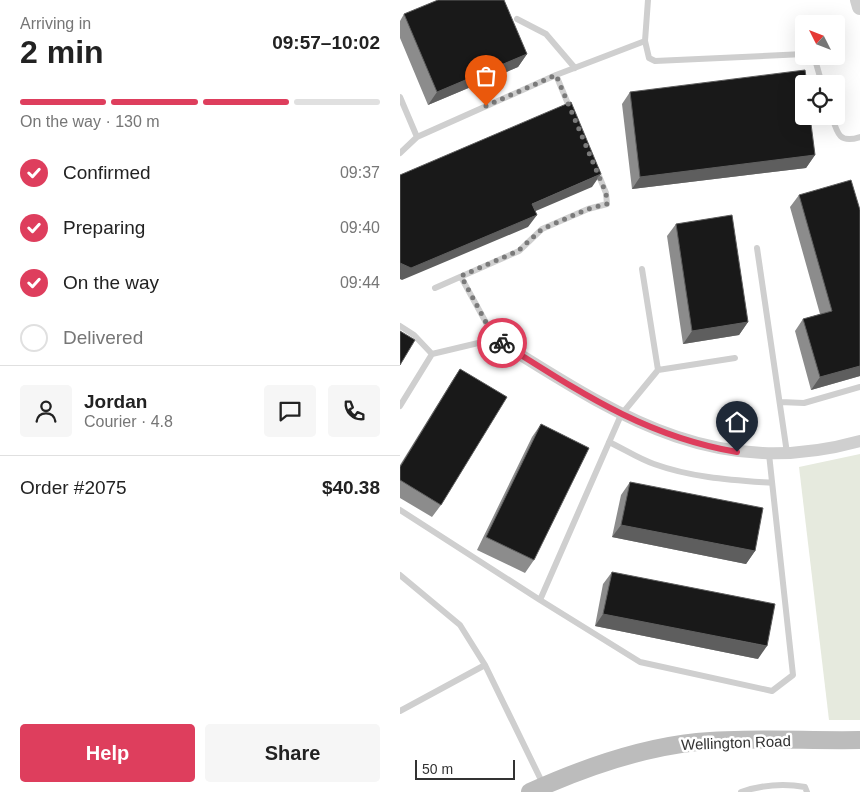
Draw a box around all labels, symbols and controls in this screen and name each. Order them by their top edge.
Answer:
text: Arriving in [20,15,91,32]
north arrow [795,15,845,65]
map controls [795,15,845,125]
text: 09:57–10:02 [272,32,380,53]
text: 2 min [20,34,104,70]
pin [465,55,507,106]
icon: bag [472,62,500,90]
button: locate [795,75,845,125]
text: On the way · 130 m [20,113,160,130]
icon: check [20,159,48,187]
text: Confirmed [63,162,151,183]
text: 09:37 [340,164,380,181]
icon: check [20,214,48,242]
text: Preparing [63,217,145,238]
text: 09:40 [340,219,380,236]
icon: check [20,269,48,297]
text: On the way [63,272,159,293]
text: 09:44 [340,274,380,291]
courier [477,318,527,368]
text: Delivered [63,327,143,348]
icon: bike [488,329,516,357]
button: person [20,385,72,437]
button: chat [264,385,316,437]
button: phone [328,385,380,437]
text: Jordan [84,391,147,412]
pin [716,401,758,452]
icon: home [723,408,751,436]
text: Courier · 4.8 [84,413,173,430]
text: Order #2075 [20,477,127,498]
text: $40.38 [322,477,380,498]
button: Help [20,724,195,782]
button: Share [205,724,380,782]
street label: Wellington Road [681,732,791,753]
scale bar [415,757,515,780]
text: 50 m [422,761,453,777]

